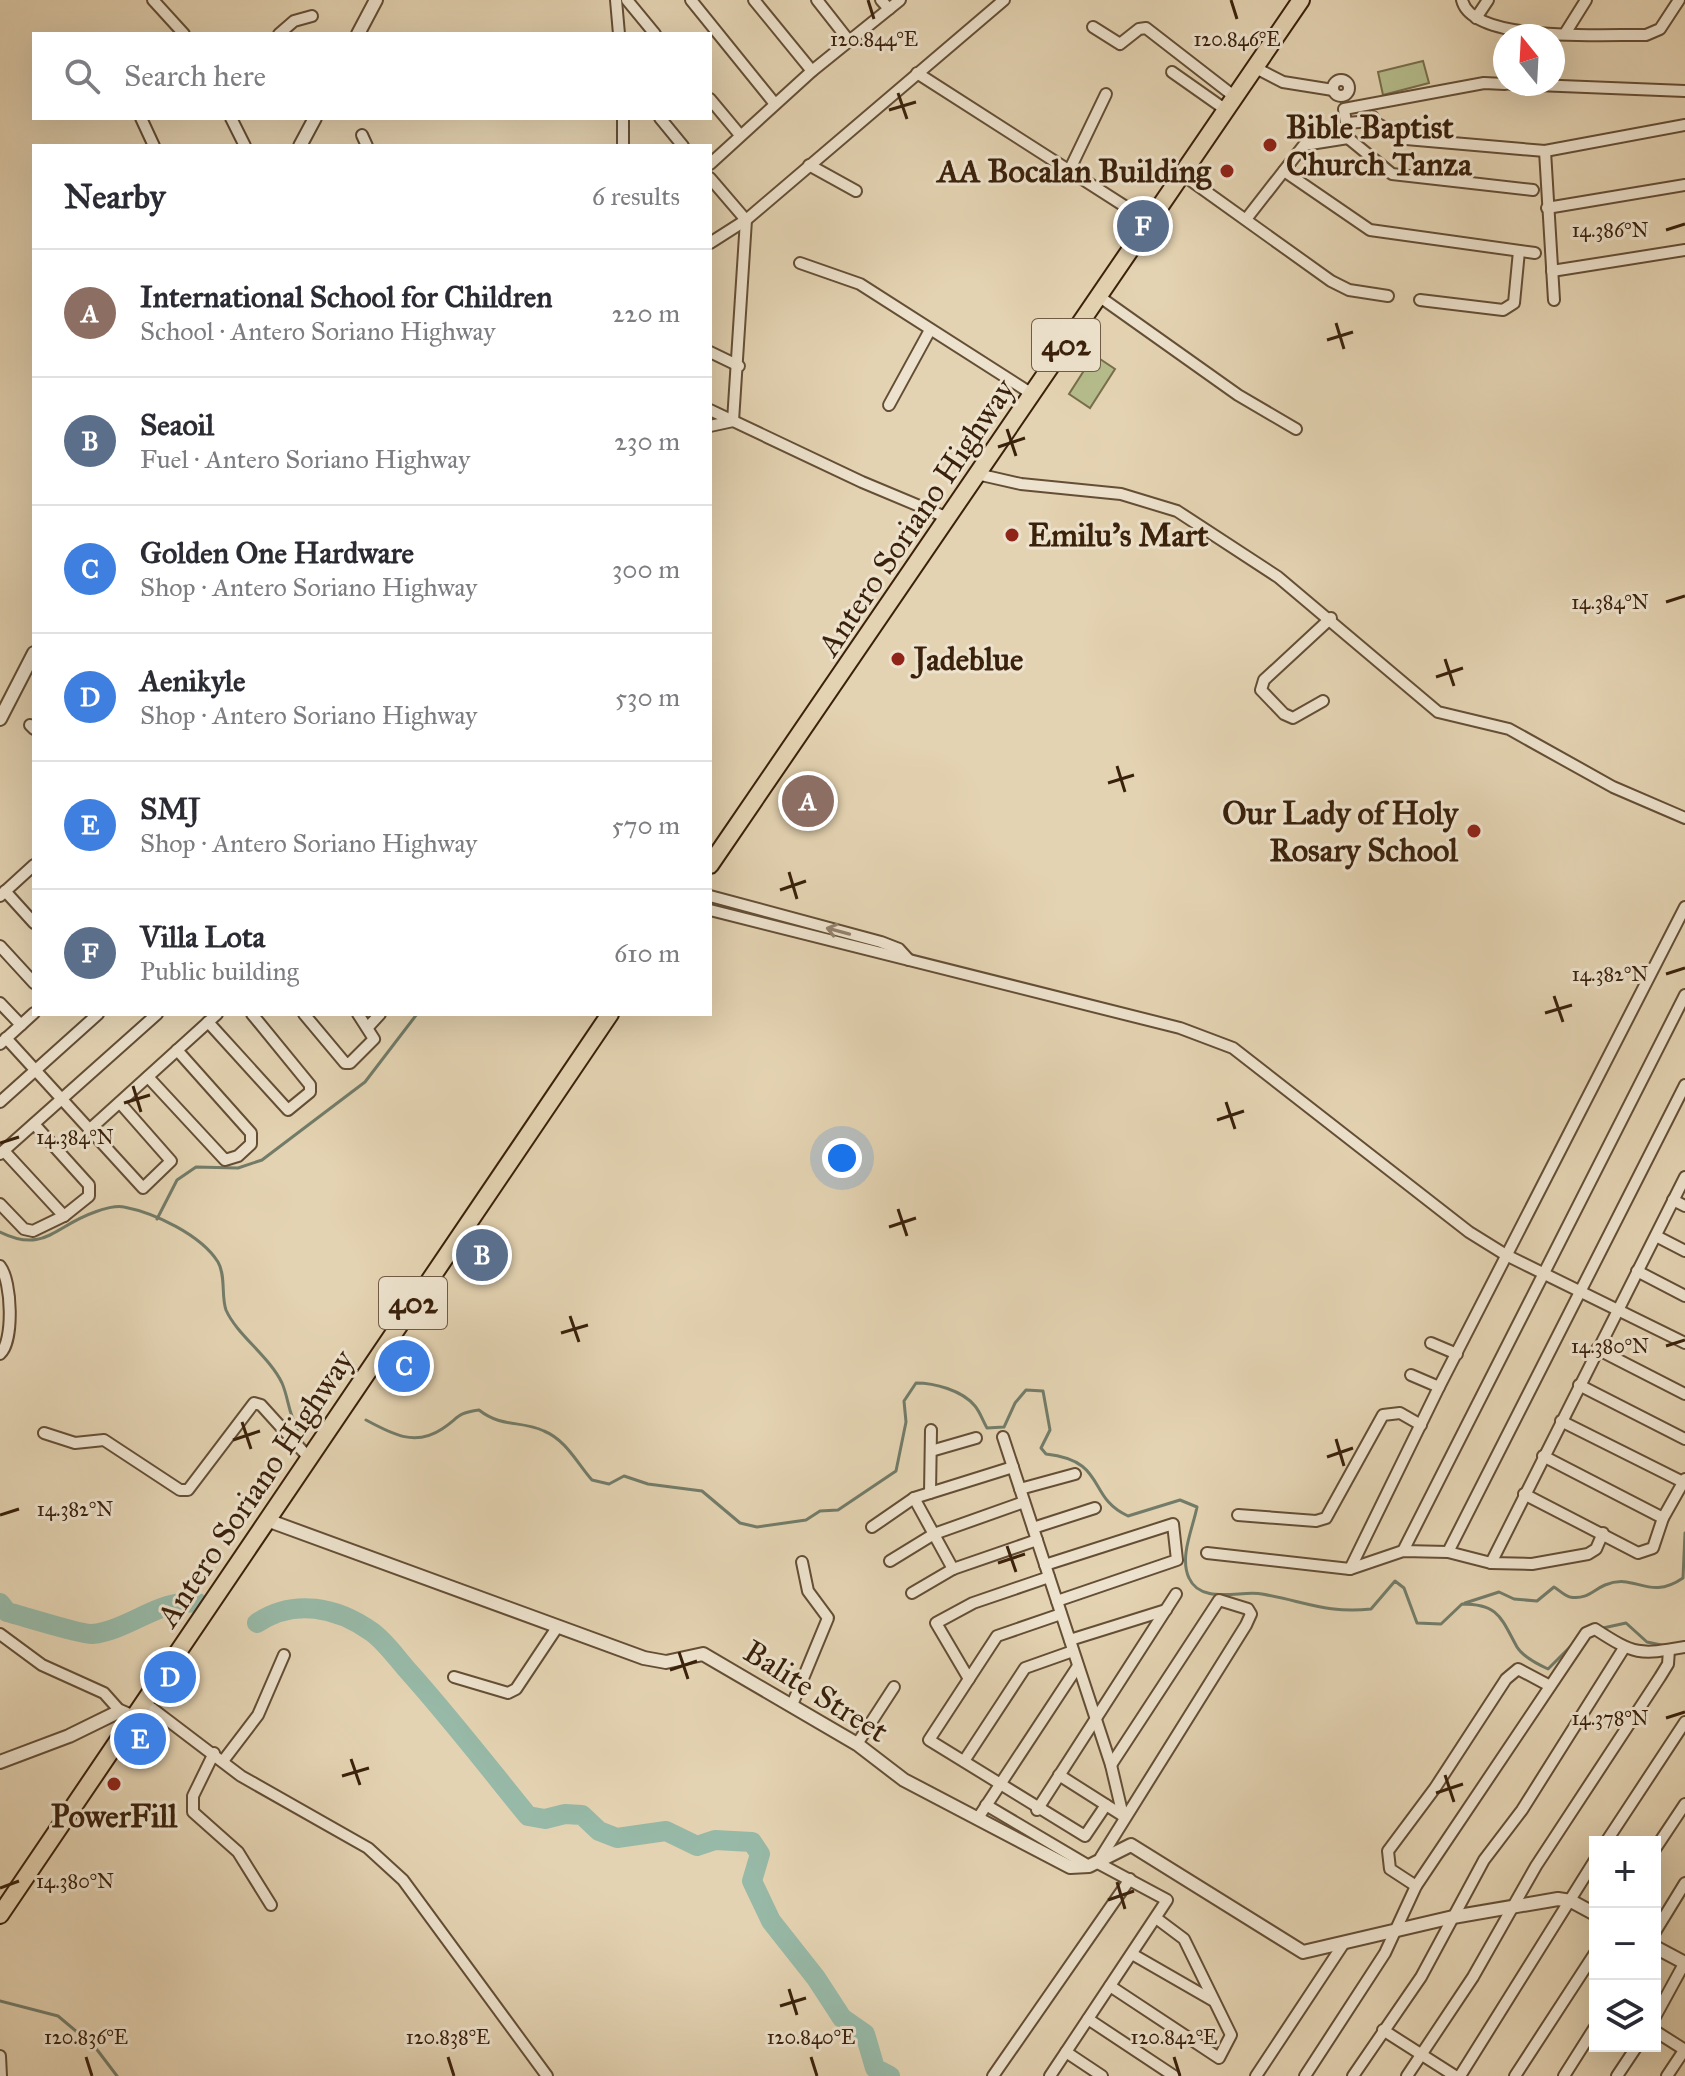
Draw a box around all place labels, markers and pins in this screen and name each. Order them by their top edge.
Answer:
place label: Bible Baptist Church Tanza [1286,108,1473,184]
marker: Bible Baptist Church Tanza [1261,136,1279,154]
place label: AA Bocalan Building [935,152,1212,191]
marker: AA Bocalan Building [1218,162,1236,180]
pin: F [1117,196,1169,256]
place label: Emilu's Mart [1028,516,1209,555]
marker: Emilu's Mart [1003,526,1021,544]
place label: Jadeblue [910,640,1023,679]
marker: Jadeblue [889,650,907,668]
pin: A [782,771,834,831]
place label: Our Lady of Holy Rosary School [1222,794,1459,870]
marker: Our Lady of Holy Rosary School [1465,822,1483,840]
pin: B [456,1225,508,1285]
pin: C [378,1336,430,1396]
pin: D [144,1647,196,1707]
pin: E [114,1709,166,1769]
marker: PowerFill [105,1775,123,1793]
place label: PowerFill [51,1797,178,1836]

